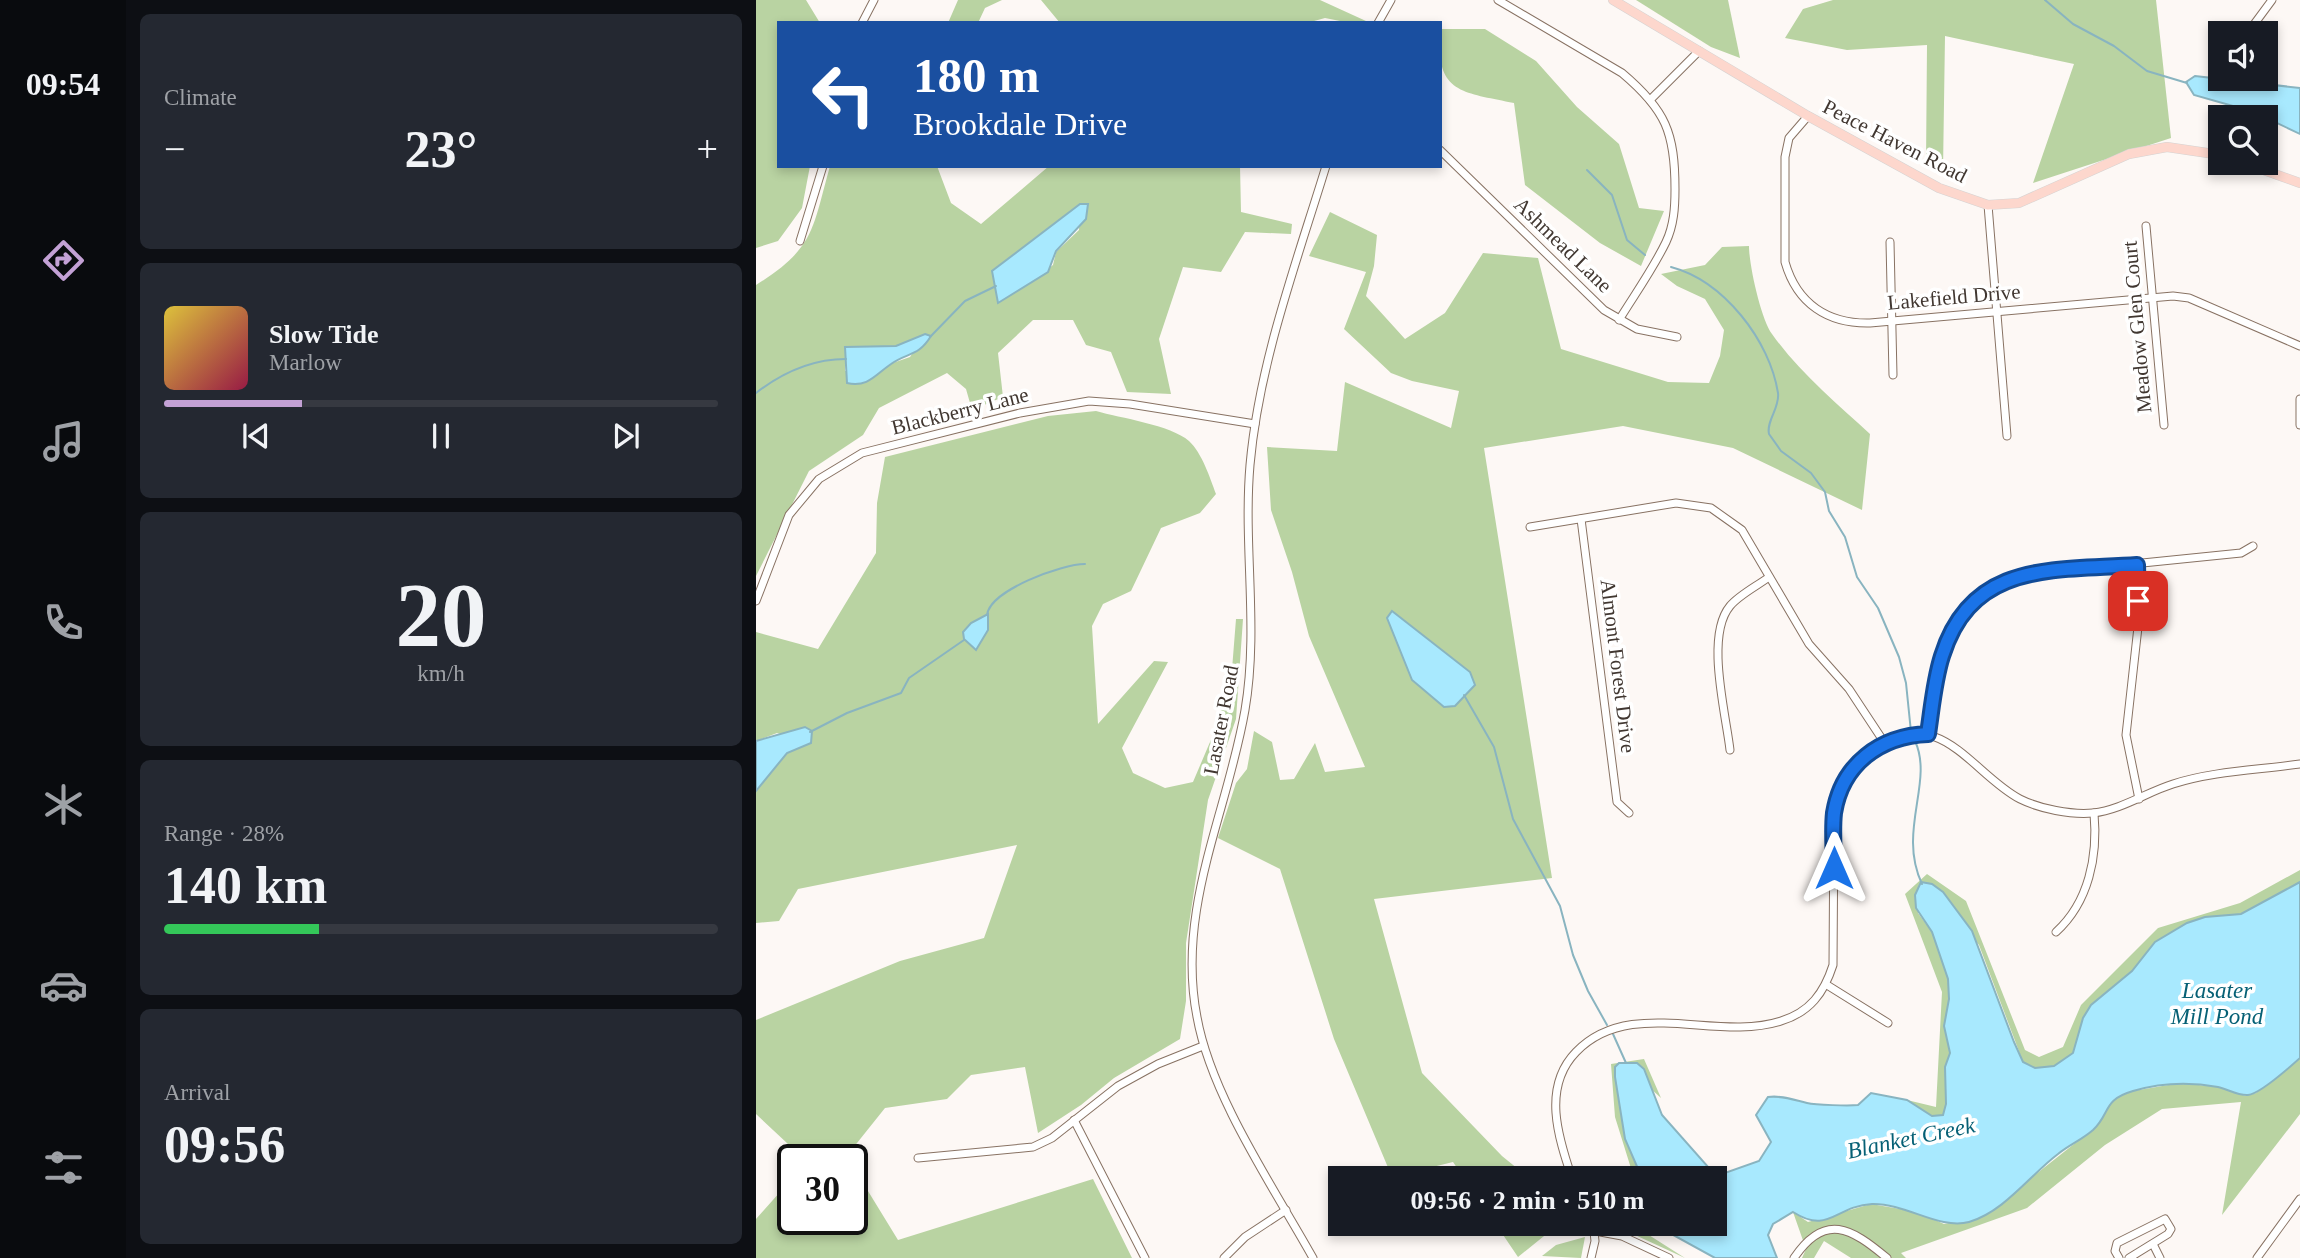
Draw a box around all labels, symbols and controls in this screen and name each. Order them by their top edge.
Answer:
map controls [2208,21,2278,175]
button: sound [2208,21,2278,91]
text: 180 m [913,48,1040,103]
icon: left [798,49,889,140]
text: 09:54 [26,66,100,102]
text: Climate [164,85,237,110]
street label: Peace Haven Road [1819,94,1972,188]
button: search [2208,105,2278,175]
text: Brookdale Drive [913,106,1127,142]
text: 23° [405,121,477,178]
text: − [164,128,185,170]
text: + [697,128,718,170]
street label: Ashmead Lane [1509,192,1617,298]
icon: directions [39,236,88,285]
street label: Meadow Glen Court [2118,240,2156,414]
street label: Lakefield Drive [1886,279,2022,315]
text: Slow Tide [269,320,379,349]
text: Marlow [269,350,342,375]
street label: Blackberry Lane [889,382,1031,440]
icon: music [39,417,88,466]
icon: previous [237,417,275,455]
icon: pause [422,417,460,455]
icon: next [607,417,645,455]
text: 20 [396,565,487,666]
pin [2108,571,2168,631]
street label: Almont Forest Drive [1595,578,1641,754]
icon: arrive [2119,582,2157,620]
icon: phone [39,598,88,647]
text: km/h [417,661,465,686]
street label: Lasater Road [1199,663,1243,777]
icon: climate [39,780,88,829]
text: Range · 28% [164,821,284,846]
position arrow [1797,831,1871,905]
text: 140 km [164,857,327,914]
icon: car [39,961,88,1010]
water label: Lasater Mill Pond [2170,978,2264,1029]
text: Arrival [164,1080,230,1105]
water label: Blanket Creek [1845,1112,1978,1164]
text: 09:56 [164,1116,285,1173]
icon: filters [39,1143,88,1192]
speed limit sign: 30 [777,1144,868,1235]
text: 09:56 · 2 min · 510 m [1411,1186,1645,1215]

